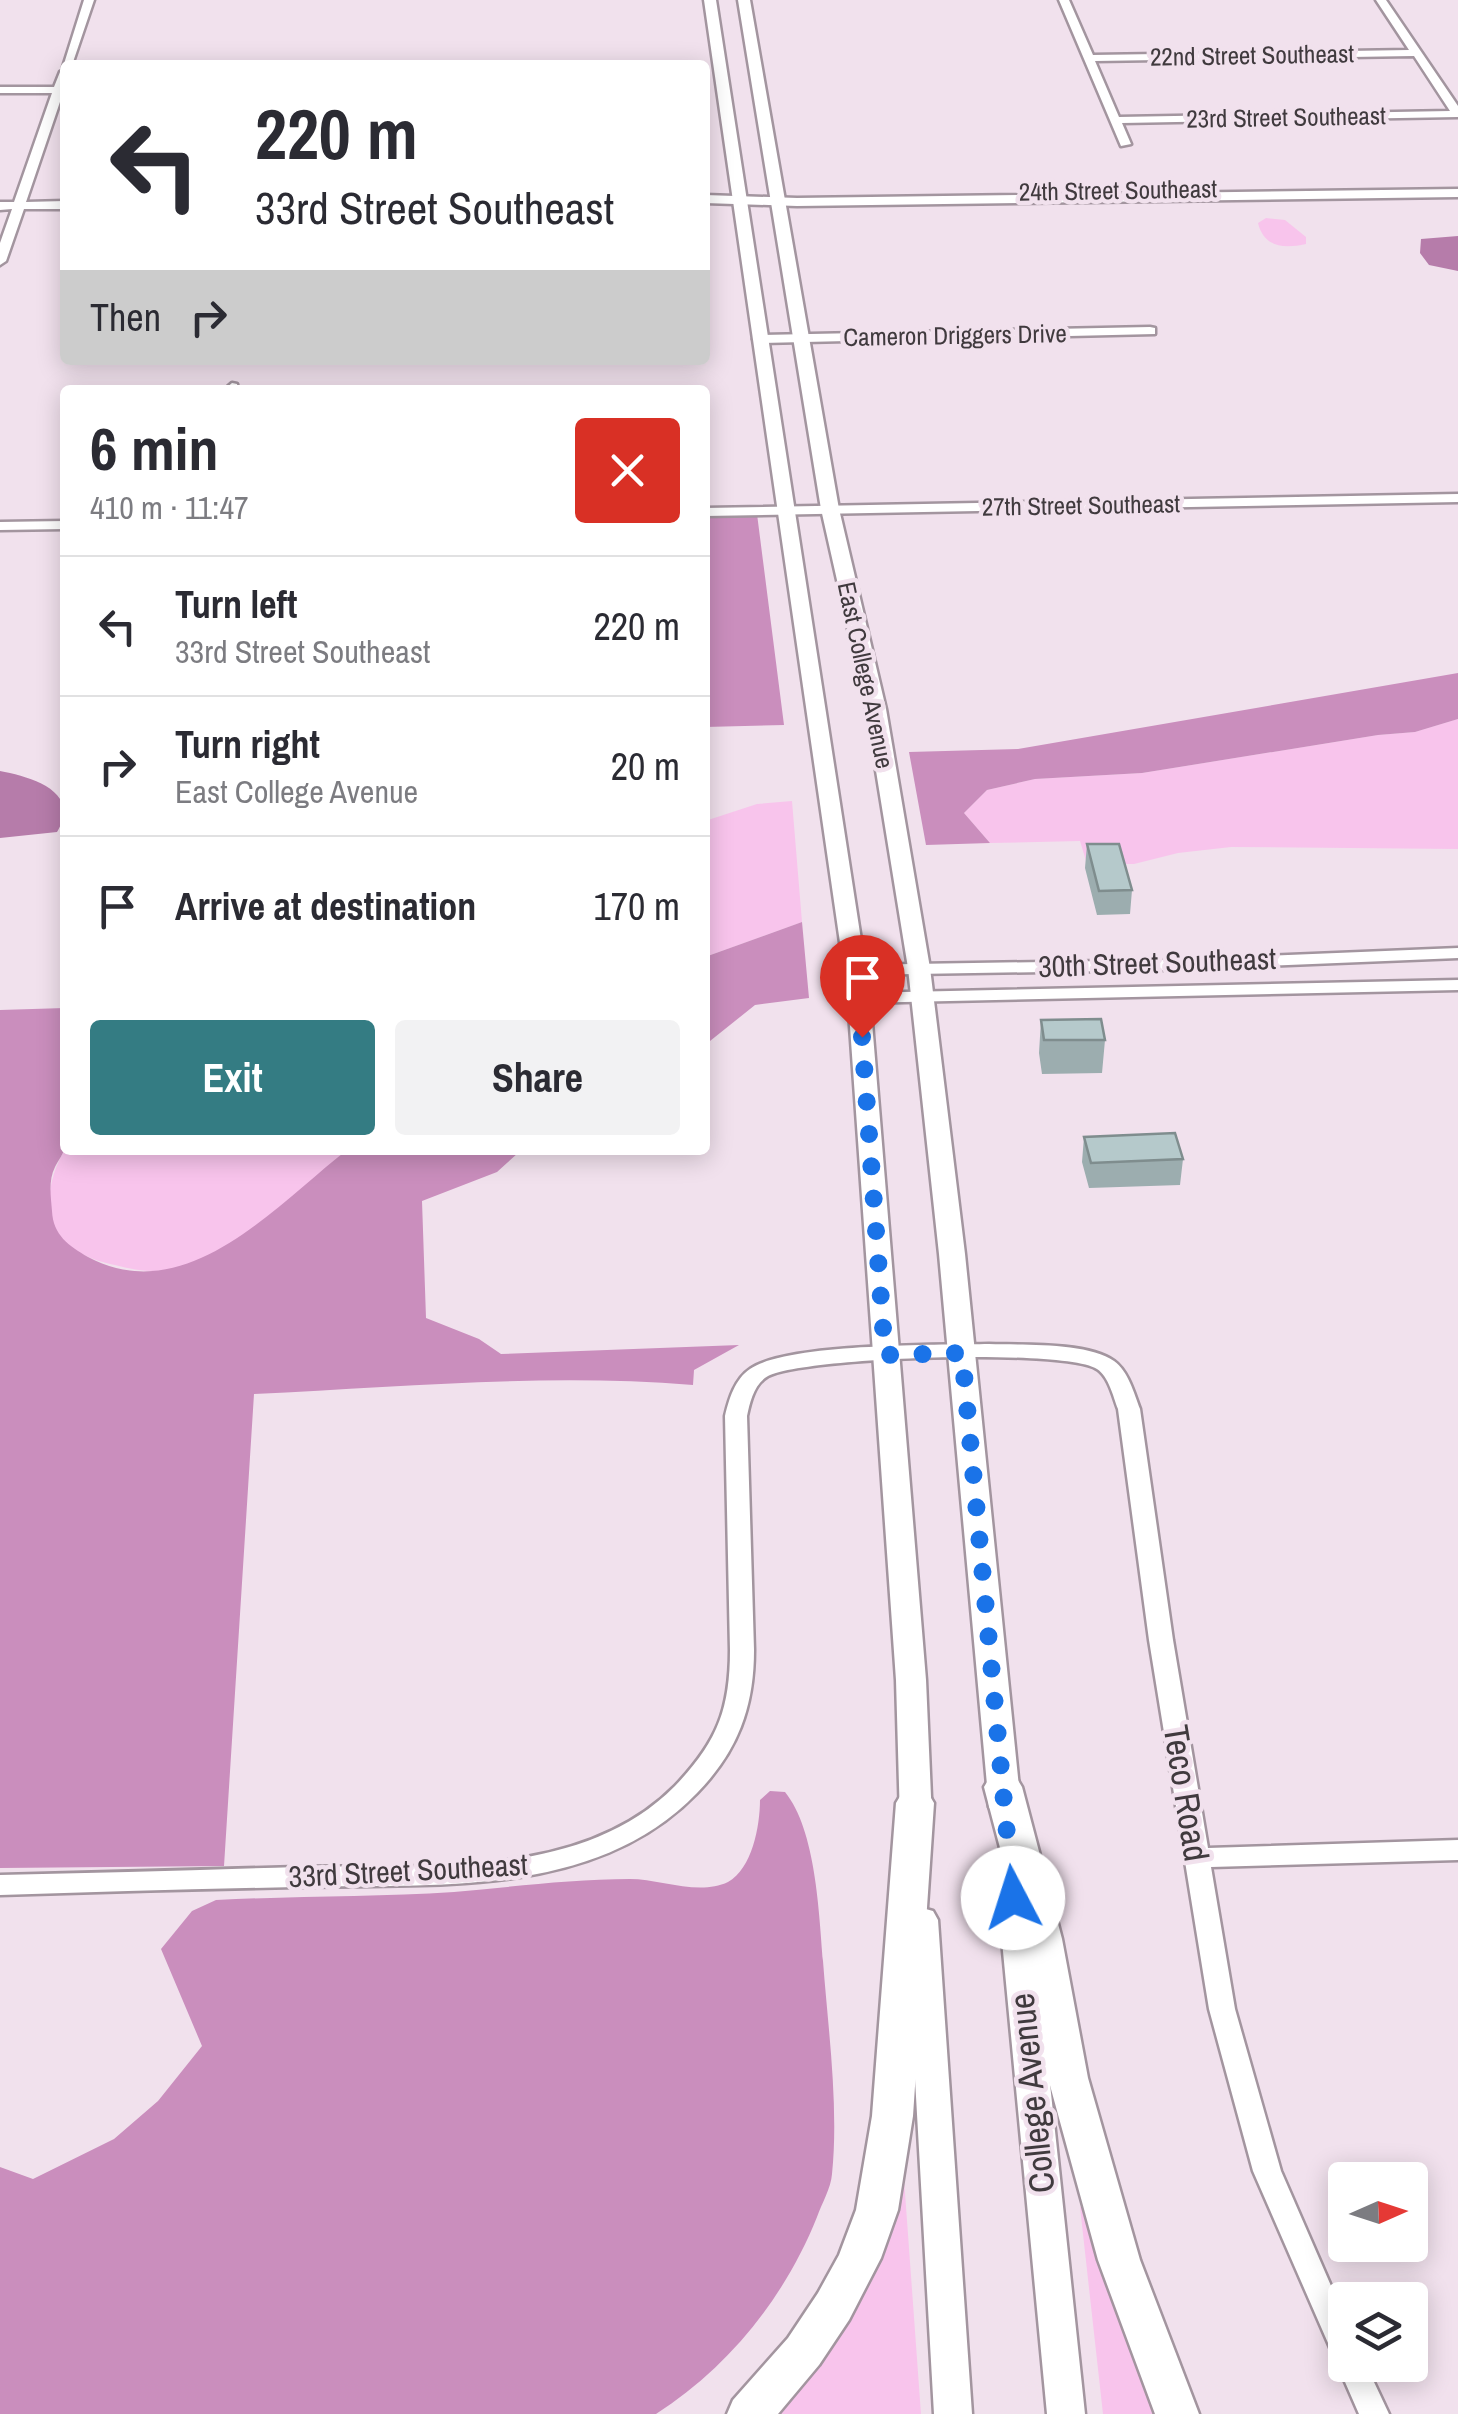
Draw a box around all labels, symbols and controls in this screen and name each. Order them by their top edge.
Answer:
street label: 22nd Street Southeast [1150,36,1355,74]
text: 220 m [255,87,418,181]
street label: 23rd Street Southeast [1186,98,1386,136]
icon: left [90,100,220,230]
street label: 24th Street Southeast [1019,171,1218,209]
text: 33rd Street Southeast [255,177,614,238]
icon: right [181,290,236,345]
text: Then [90,292,161,343]
street label: Cameron Driggers Drive [843,316,1067,354]
text: 6 min [90,408,219,489]
button: close [575,418,680,523]
text: 410 m · 11:47 [90,486,249,529]
street label: 27th Street Southeast [982,486,1181,524]
text: Turn left [175,579,297,630]
street label: East College Avenue [830,579,902,771]
icon: left [90,599,145,654]
text: 220 m [593,601,680,652]
text: 33rd Street Southeast [175,630,430,673]
text: Turn right [175,719,320,770]
icon: right [90,739,145,794]
text: 20 m [611,741,680,792]
text: East College Avenue [175,770,418,813]
icon: arrive [90,879,145,934]
text: Arrive at destination [175,881,476,932]
text: 170 m [593,881,680,932]
pin [820,935,905,1038]
street label: 30th Street Southeast [1037,938,1277,986]
icon: arrive [835,950,890,1005]
button: Exit [90,1020,375,1135]
button: Share [395,1020,680,1135]
street label: Teco Road [1153,1721,1220,1864]
street label: 33rd Street Southeast [287,1844,529,1896]
position arrow [961,1846,1065,1950]
street label: College Avenue [998,1991,1065,2195]
north arrow [1328,2162,1428,2262]
map controls [1328,2162,1428,2382]
button: layers [1328,2282,1428,2382]

